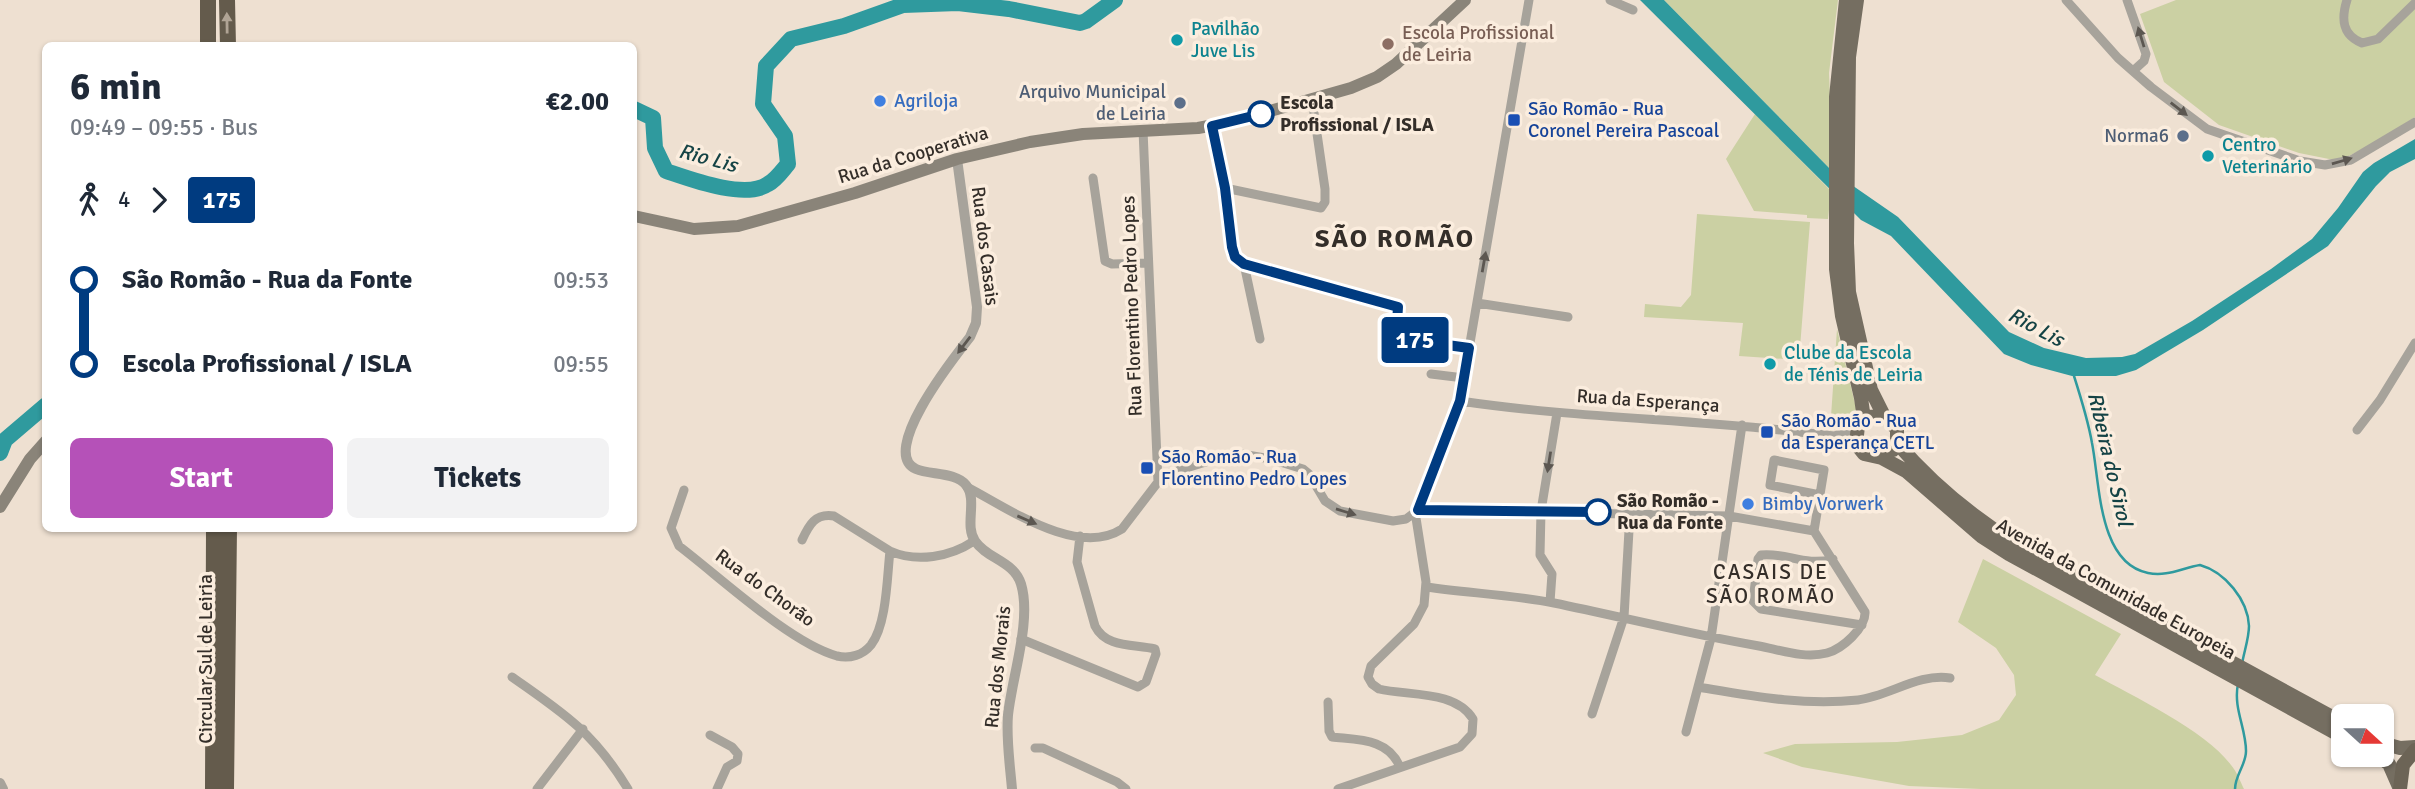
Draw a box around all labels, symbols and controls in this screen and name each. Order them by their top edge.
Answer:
one-way arrow [222,12,233,34]
place label: Pavilhão Juve Lis [1191,17,1260,63]
place label: Escola Profissional de Leiria [1402,21,1554,67]
one-way arrow [2135,27,2145,48]
marker: Pavilhão Juve Lis [1169,32,1185,48]
marker: Escola Profissional de Leiria [1380,36,1396,52]
text: 6 min [70,63,162,110]
place label: Arquivo Municipal de Leiria [1019,80,1166,126]
text: €2.00 [545,86,609,118]
place label: Agriloja [894,89,958,113]
place label: Escola Profissional / ISLA [1280,91,1434,137]
marker: Agriloja [872,93,888,109]
marker: Arquivo Municipal de Leiria [1172,95,1188,111]
place label: São Romão - Rua Coronel Pereira Pascoal [1528,97,1719,143]
marker: Escola Profissional / ISLA [1248,101,1274,127]
one-way arrow [2169,101,2187,116]
marker: São Romão - Rua Coronel Pereira Pascoal [1506,112,1522,128]
text: 09:49 – 09:55 · Bus [70,113,258,142]
street label: Rua da Cooperativa [835,121,991,189]
place label: Norma6 [2104,124,2169,148]
marker: Norma6 [2175,128,2191,144]
place label: Centro Veterinário [2222,133,2312,179]
water label: Rio Lis [676,138,742,179]
marker: Centro Veterinário [2200,148,2216,164]
one-way arrow [2332,156,2353,166]
icon: walk [70,181,108,219]
icon: forward [140,181,178,219]
text: 4 [118,185,130,214]
text: 175 [202,185,241,215]
street label: Rua dos Casais [966,185,1004,307]
street label: Rua Florentino Pedro Lopes [1116,195,1148,417]
district label: SÃO ROMÃO [1315,223,1475,255]
one-way arrow [1479,251,1490,273]
text: São Romão - Rua da Fonte [122,264,412,296]
text: 09:53 [553,266,609,295]
water label: Rio Lis [2004,302,2070,353]
line badge: 175 [1375,317,1455,363]
text: 175 [1396,325,1434,355]
one-way arrow [957,336,971,354]
place label: Clube da Escola de Ténis de Leiria [1784,341,1923,387]
text: Escola Profissional / ISLA [122,348,412,380]
text: 09:55 [553,350,609,379]
marker: Clube da Escola de Ténis de Leiria [1762,356,1778,372]
street label: Rua da Esperança [1576,384,1720,418]
water label: Ribeira do Sirol [2082,389,2138,530]
place label: São Romão - Rua da Esperança CETL [1781,409,1935,455]
marker: São Romão - Rua da Esperança CETL [1759,424,1775,440]
button: Start [70,438,333,518]
button: Tickets [347,438,609,518]
place label: São Romão - Rua Florentino Pedro Lopes [1161,445,1347,491]
one-way arrow [1543,451,1554,473]
marker: São Romão - Rua Florentino Pedro Lopes [1139,460,1155,476]
place label: São Romão - Rua da Fonte [1617,489,1723,535]
place label: Bimby Vorwerk [1762,492,1884,516]
marker: Bimby Vorwerk [1740,496,1756,512]
marker: São Romão - Rua da Fonte [1585,499,1611,525]
one-way arrow [1335,507,1356,517]
street label: Avenida da Comunidade Europeia [1992,513,2240,665]
one-way arrow [1016,515,1037,526]
street label: Rua do Chorão [710,544,820,632]
district label: CASAIS DE SÃO ROMÃO [1706,559,1836,609]
street label: Circular Sul de Leiria [194,574,218,744]
street label: Rua dos Morais [980,605,1016,729]
north arrow [2331,704,2394,766]
map controls [2331,704,2394,767]

